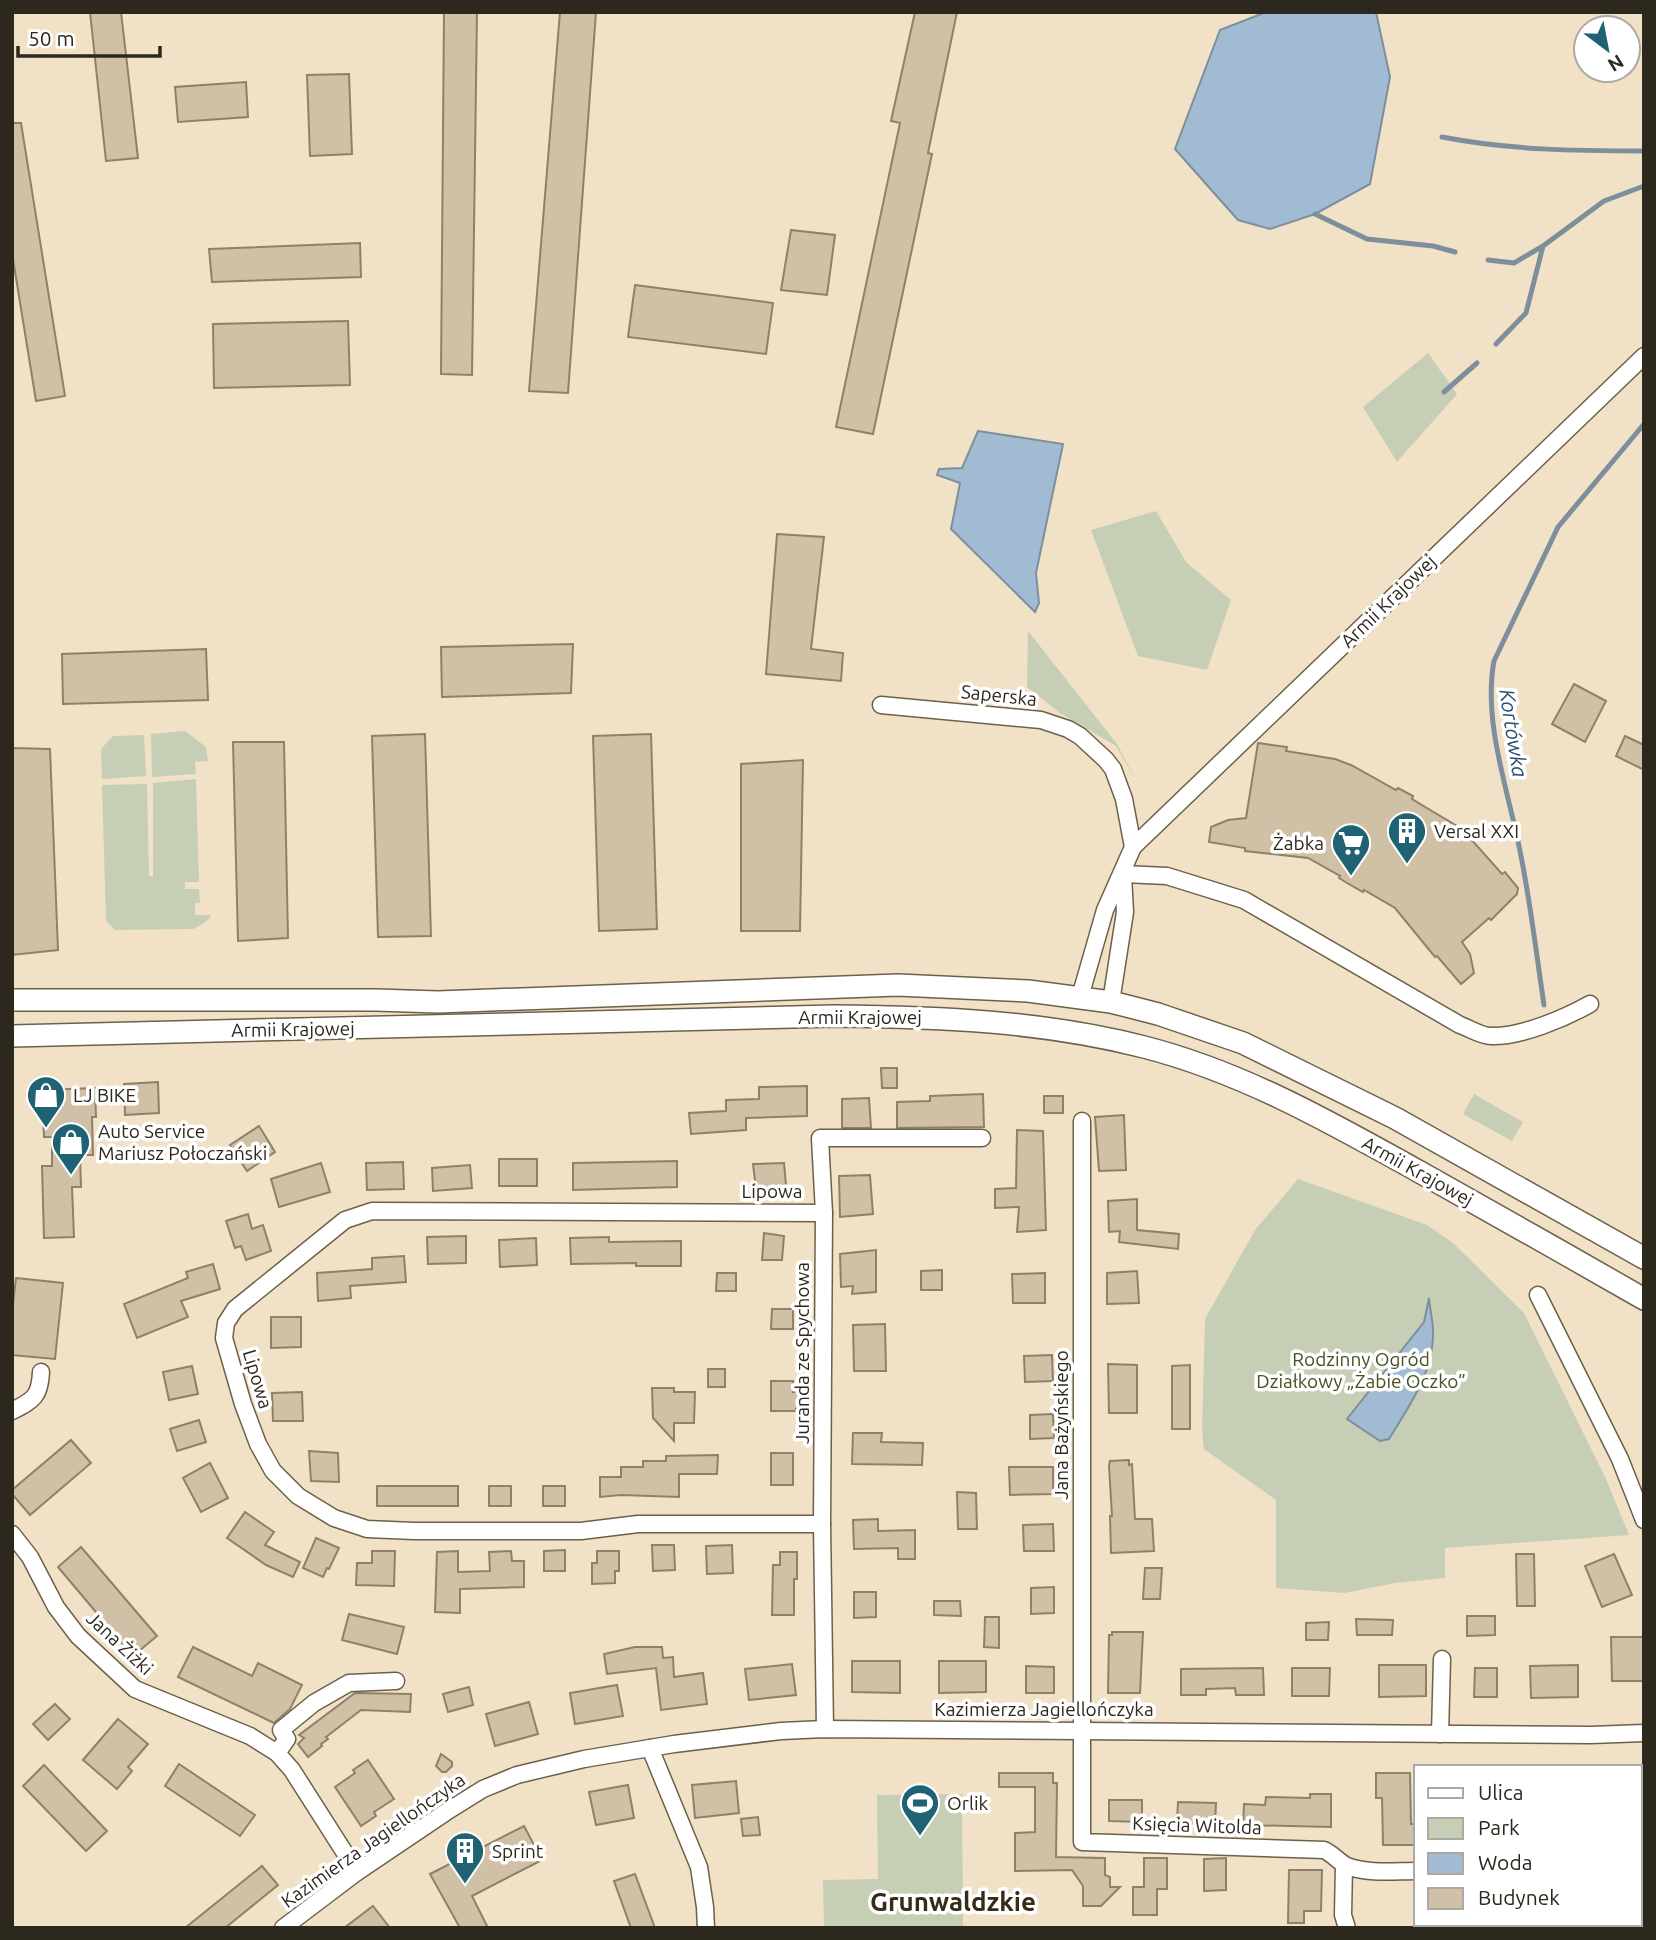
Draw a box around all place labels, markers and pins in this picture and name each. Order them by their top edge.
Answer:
building icon: Versal XXI [1386,810,1428,865]
place label: Versal XXI [1434,820,1519,842]
supermarket icon: Żabka [1330,822,1372,877]
place label: Żabka [1273,832,1324,854]
shop icon: LJ BIKE [25,1074,67,1129]
place label: LJ BIKE [73,1084,136,1106]
place label: Auto Service Mariusz Połoczański [98,1120,267,1164]
shop icon: Auto Service Mariusz Połoczański [50,1121,92,1176]
sports icon: Orlik [899,1782,941,1837]
place label: Orlik [947,1792,989,1814]
building icon: Sprint [444,1830,486,1885]
place label: Sprint [492,1840,544,1862]

